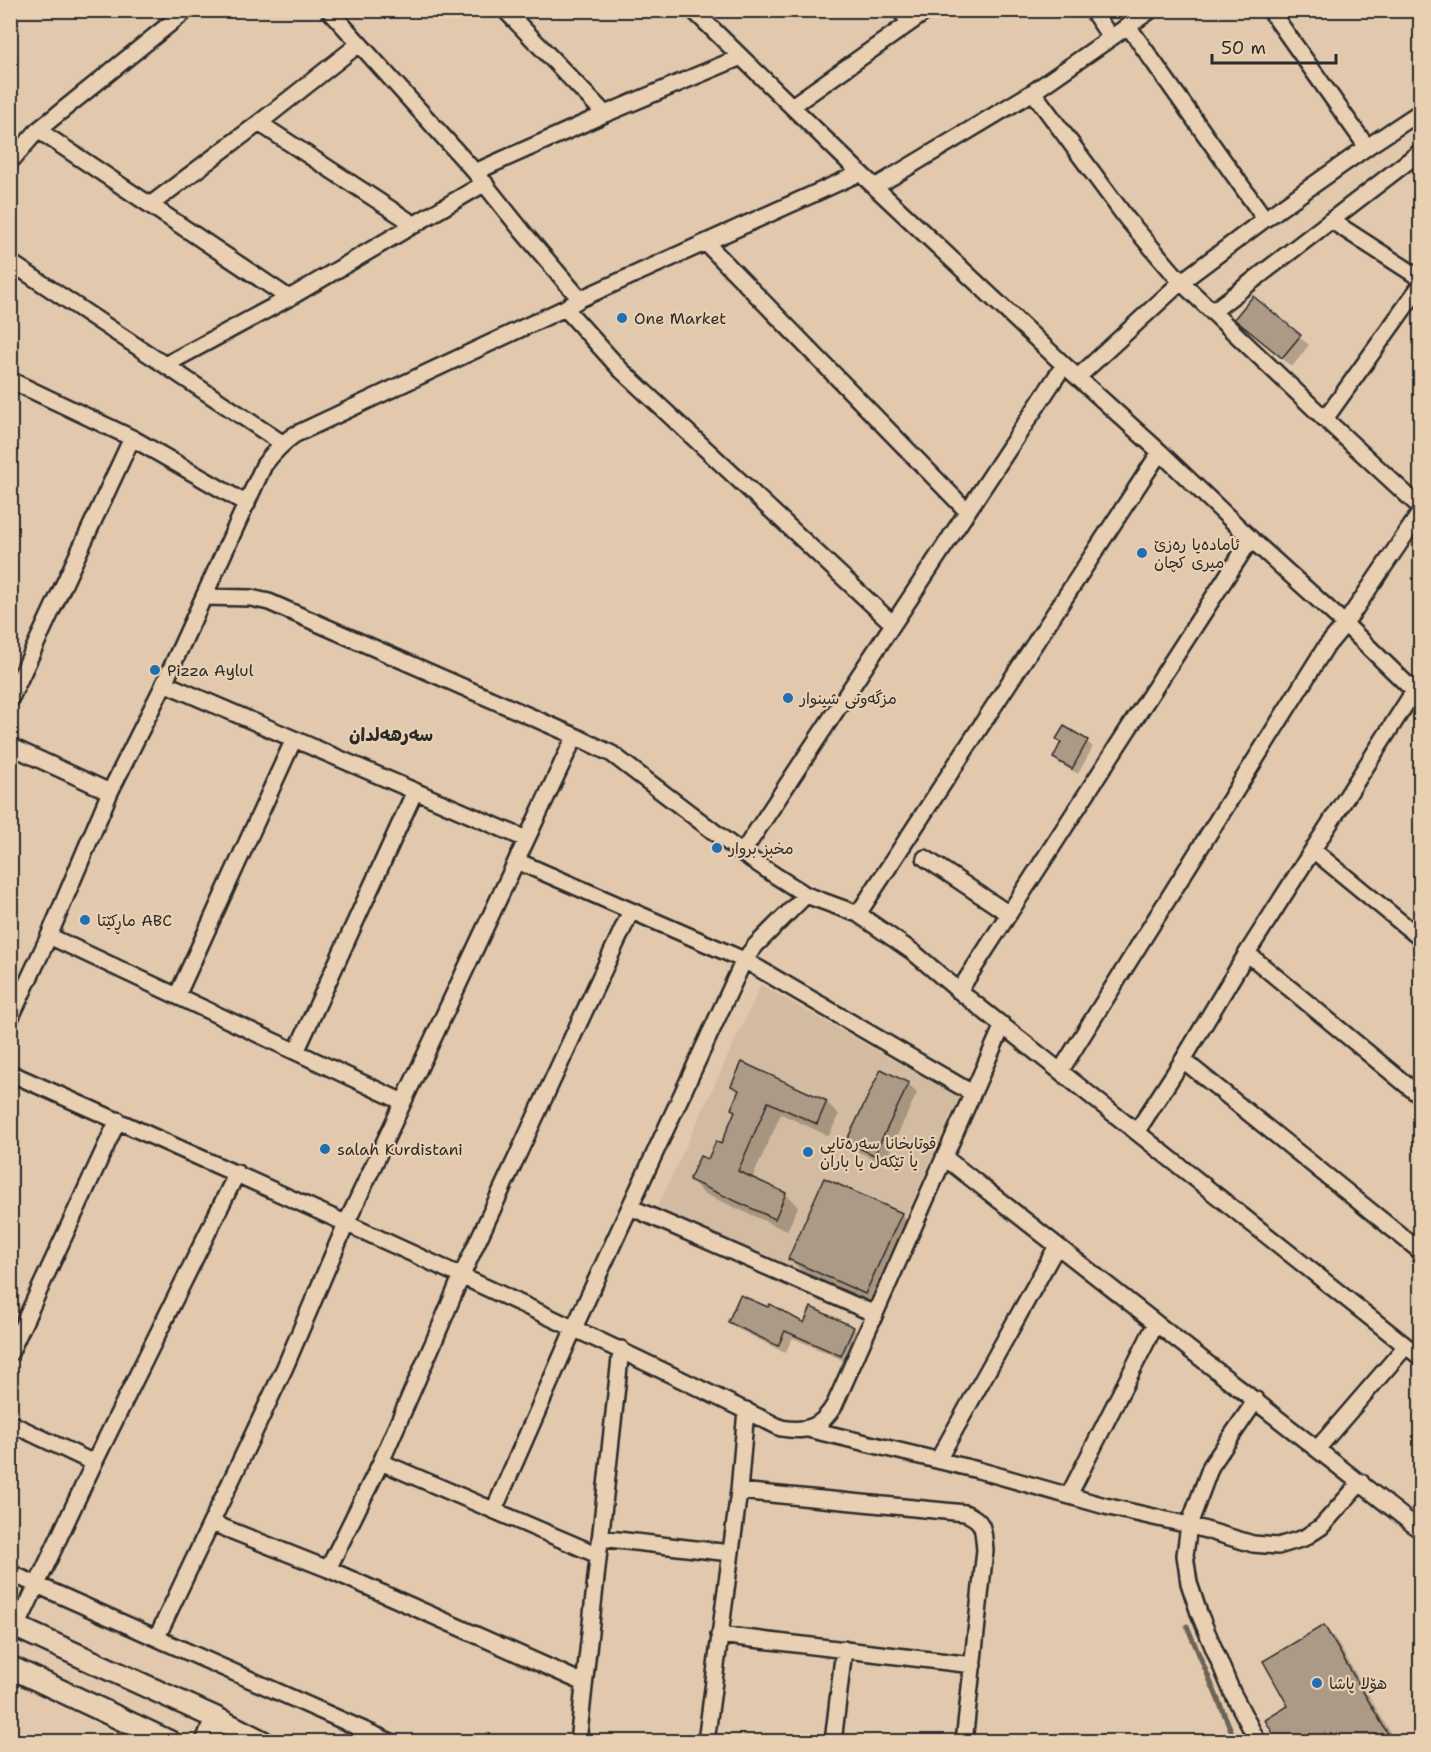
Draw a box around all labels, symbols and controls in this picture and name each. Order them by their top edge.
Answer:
scale bar [1212,27,1336,65]
text: 50 m [1221,36,1266,60]
place label: One Market [634,308,726,329]
marker: One Market [615,311,629,325]
place label: ئامادەيا رەزێ ميرى كچان [1154,534,1240,573]
marker: ئامادەيا رەزێ ميرى كچان [1135,546,1149,560]
place label: Pizza Aylul [167,660,254,681]
marker: Pizza Aylul [148,663,162,677]
place label: مزگەوتی شينوار [798,688,897,709]
marker: مزگەوتی شينوار [781,691,795,705]
district label: سەرهەلدان [349,723,433,747]
place label: مخبز بروار [727,838,794,859]
marker: مخبز بروار [710,841,724,855]
place label: ماڕکێتا ABC [97,910,172,935]
marker: ماڕکێتا ABC [78,913,92,927]
place label: قوتابخانا سەرەتایی یا تێکەل یا باران [820,1133,937,1172]
place label: salah Kurdistani [337,1139,463,1160]
marker: salah Kurdistani [318,1142,332,1156]
marker: قوتابخانا سەرەتایی یا تێکەل یا باران [801,1145,815,1159]
place label: هۆلا پاشا [1329,1673,1387,1694]
marker: هۆلا پاشا [1310,1676,1324,1690]

